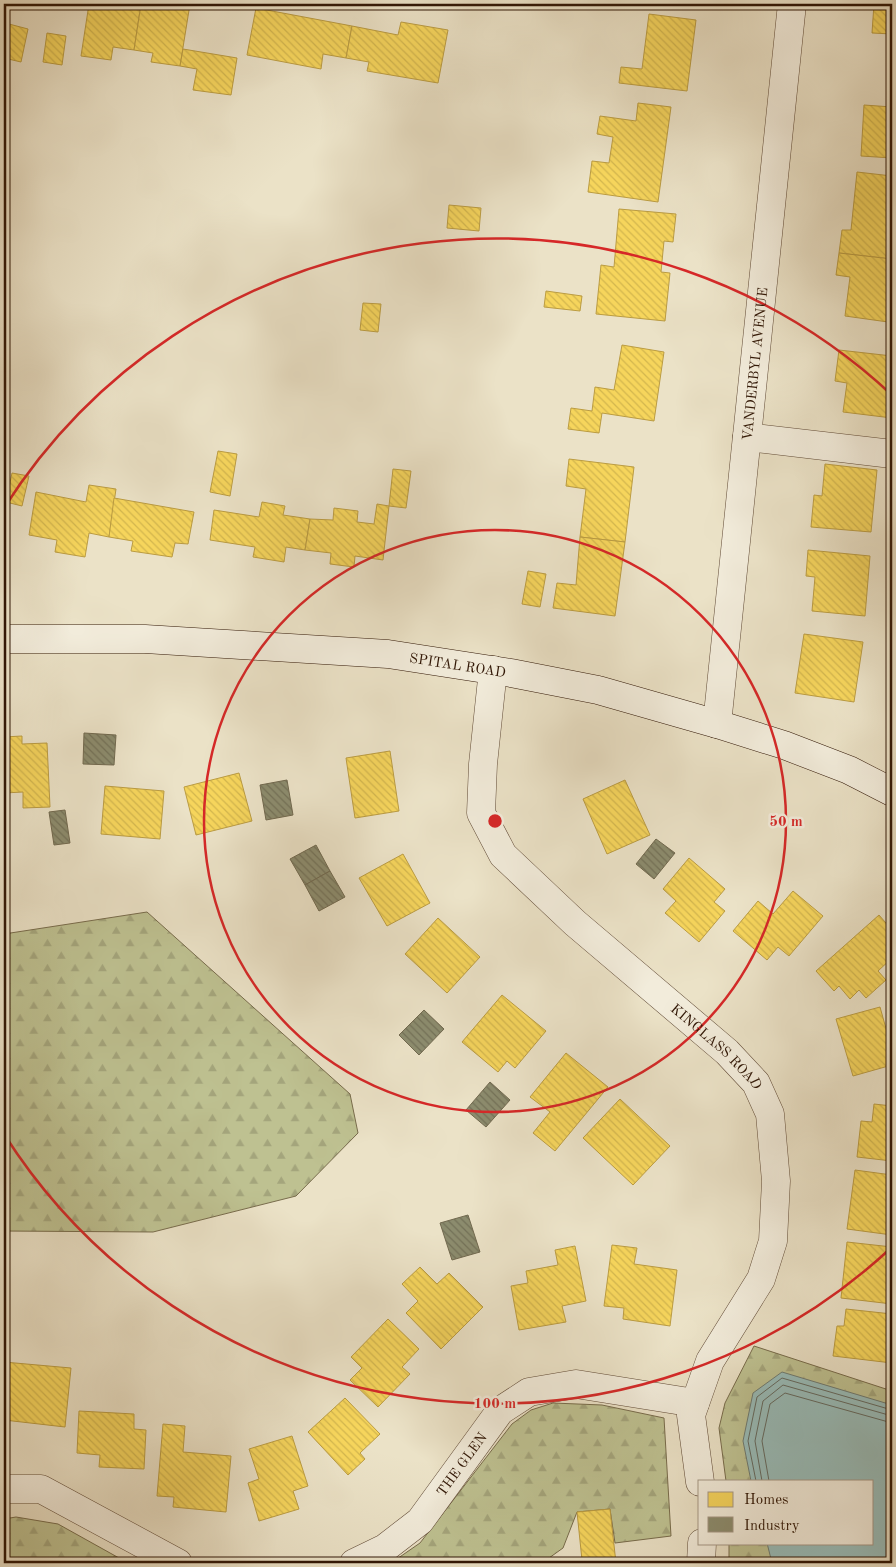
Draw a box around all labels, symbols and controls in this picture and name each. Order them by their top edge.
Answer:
street label: VANDERBYL AVENUE [741,287,770,441]
street label: SPITAL ROAD [408,651,507,680]
centre of rings [486,812,504,830]
text: 50 m [769,815,803,830]
street label: KINGLASS ROAD [668,1002,764,1092]
text: 100 m [474,1397,516,1412]
street label: THE GLEN [435,1430,490,1499]
legend [698,1480,874,1544]
text: Homes [744,1493,789,1508]
text: Industry [744,1519,800,1534]

